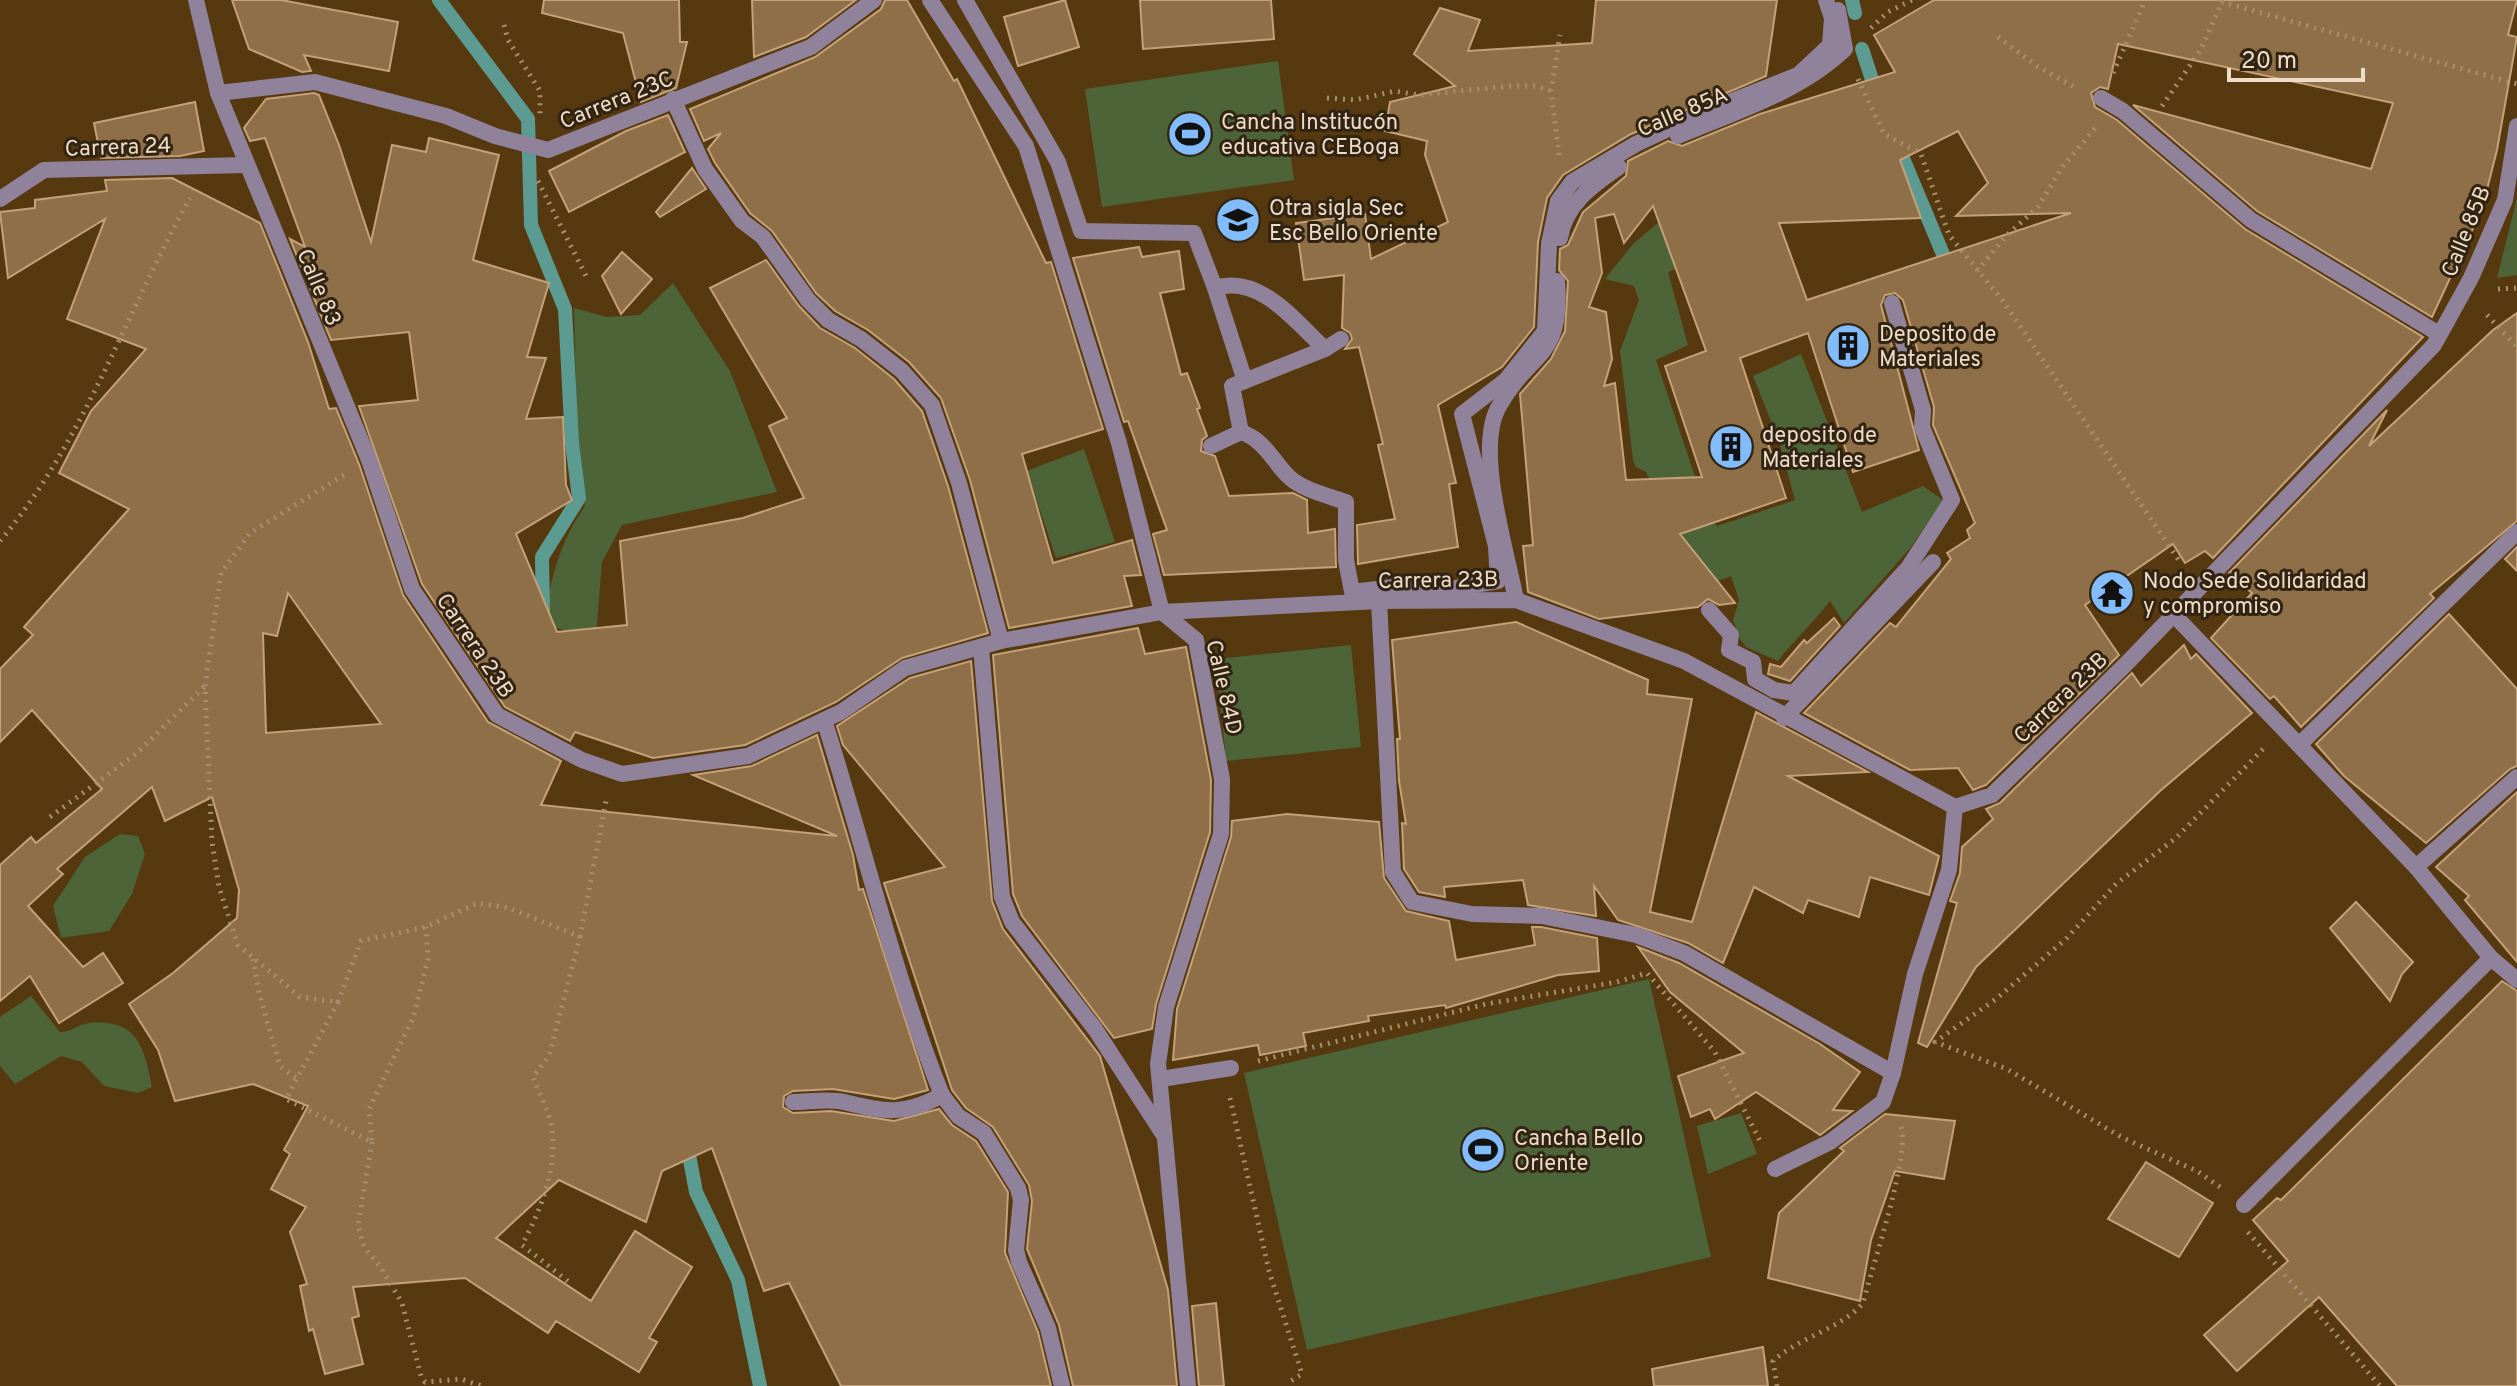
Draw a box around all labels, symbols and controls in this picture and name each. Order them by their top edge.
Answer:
scale bar [2229,32,2363,82]
text: 20 m [2241,47,2297,77]
street label: Carrera 23C [556,66,678,136]
street label: Calle 85A [1634,82,1732,144]
sports icon: Cancha Institucón educativa CEBoga [1166,110,1214,158]
place label: Cancha Institucón educativa CEBoga [1221,110,1399,162]
street label: Carrera 24 [64,133,172,164]
street label: Calle 85B [2437,182,2498,281]
school or university icon: Otra sigla Sec Esc Bello Oriente [1214,196,1262,244]
place label: Otra sigla Sec Esc Bello Oriente [1269,196,1438,248]
street label: Calle 83 [289,245,346,331]
building icon: Deposito de Materiales [1824,322,1872,370]
place label: Deposito de Materiales [1879,322,1996,374]
building icon: deposito de Materiales [1707,423,1755,471]
place label: deposito de Materiales [1762,423,1877,475]
street label: Carrera 23B [1378,567,1499,596]
temple icon: Nodo Sede Solidaridad y compromiso [2088,569,2136,617]
place label: Nodo Sede Solidaridad y compromiso [2143,569,2367,621]
street label: Carrera 23B [429,589,519,704]
street label: Calle 84D [1199,638,1247,738]
street label: Carrera 23B [2009,647,2114,750]
sports icon: Cancha Bello Oriente [1459,1126,1507,1174]
place label: Cancha Bello Oriente [1514,1126,1643,1178]

